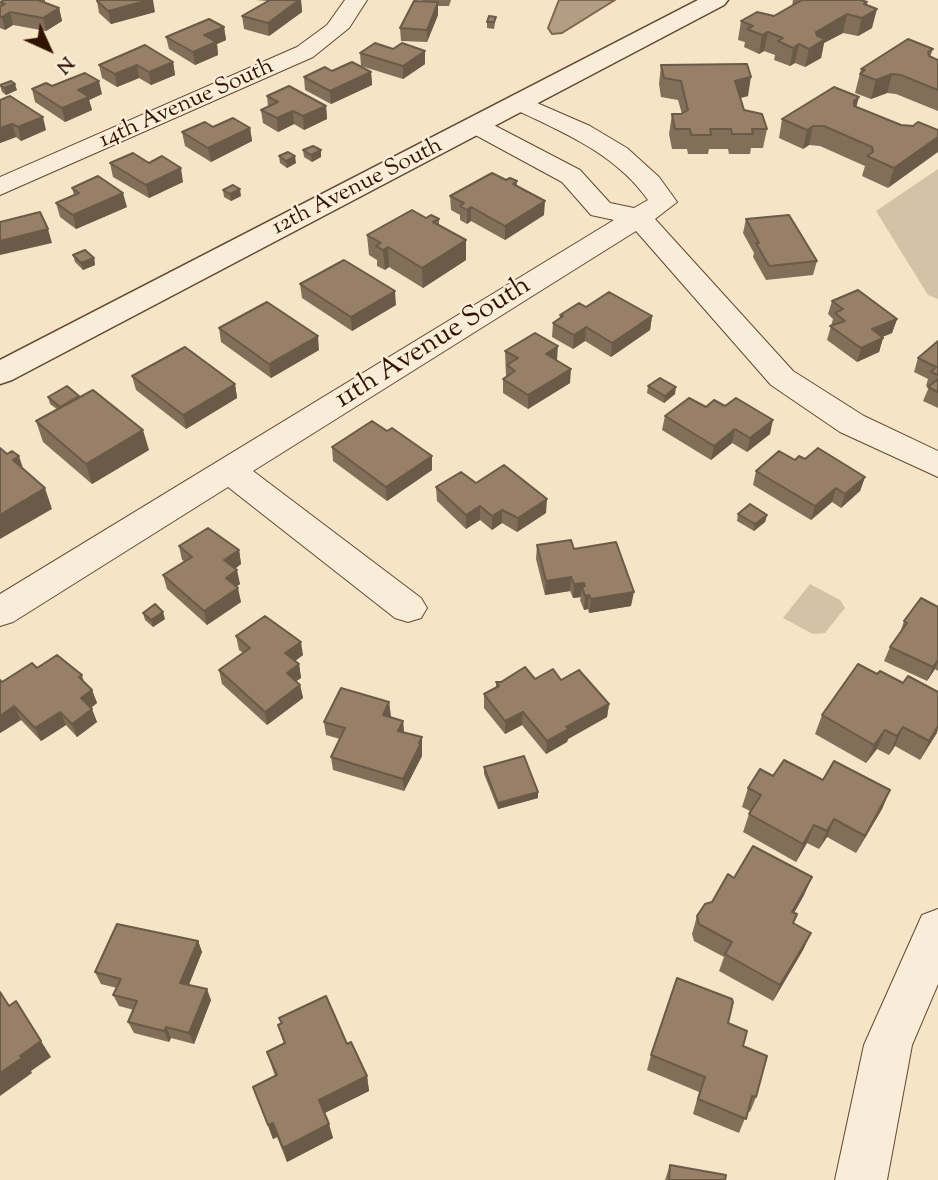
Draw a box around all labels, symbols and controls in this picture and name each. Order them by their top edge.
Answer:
north arrow [14,14,84,84]
text: N [49,49,79,79]
street label: 14th Avenue South [95,54,279,156]
street label: 12th Avenue South [268,133,448,243]
street label: 11th Avenue South [330,270,538,418]

